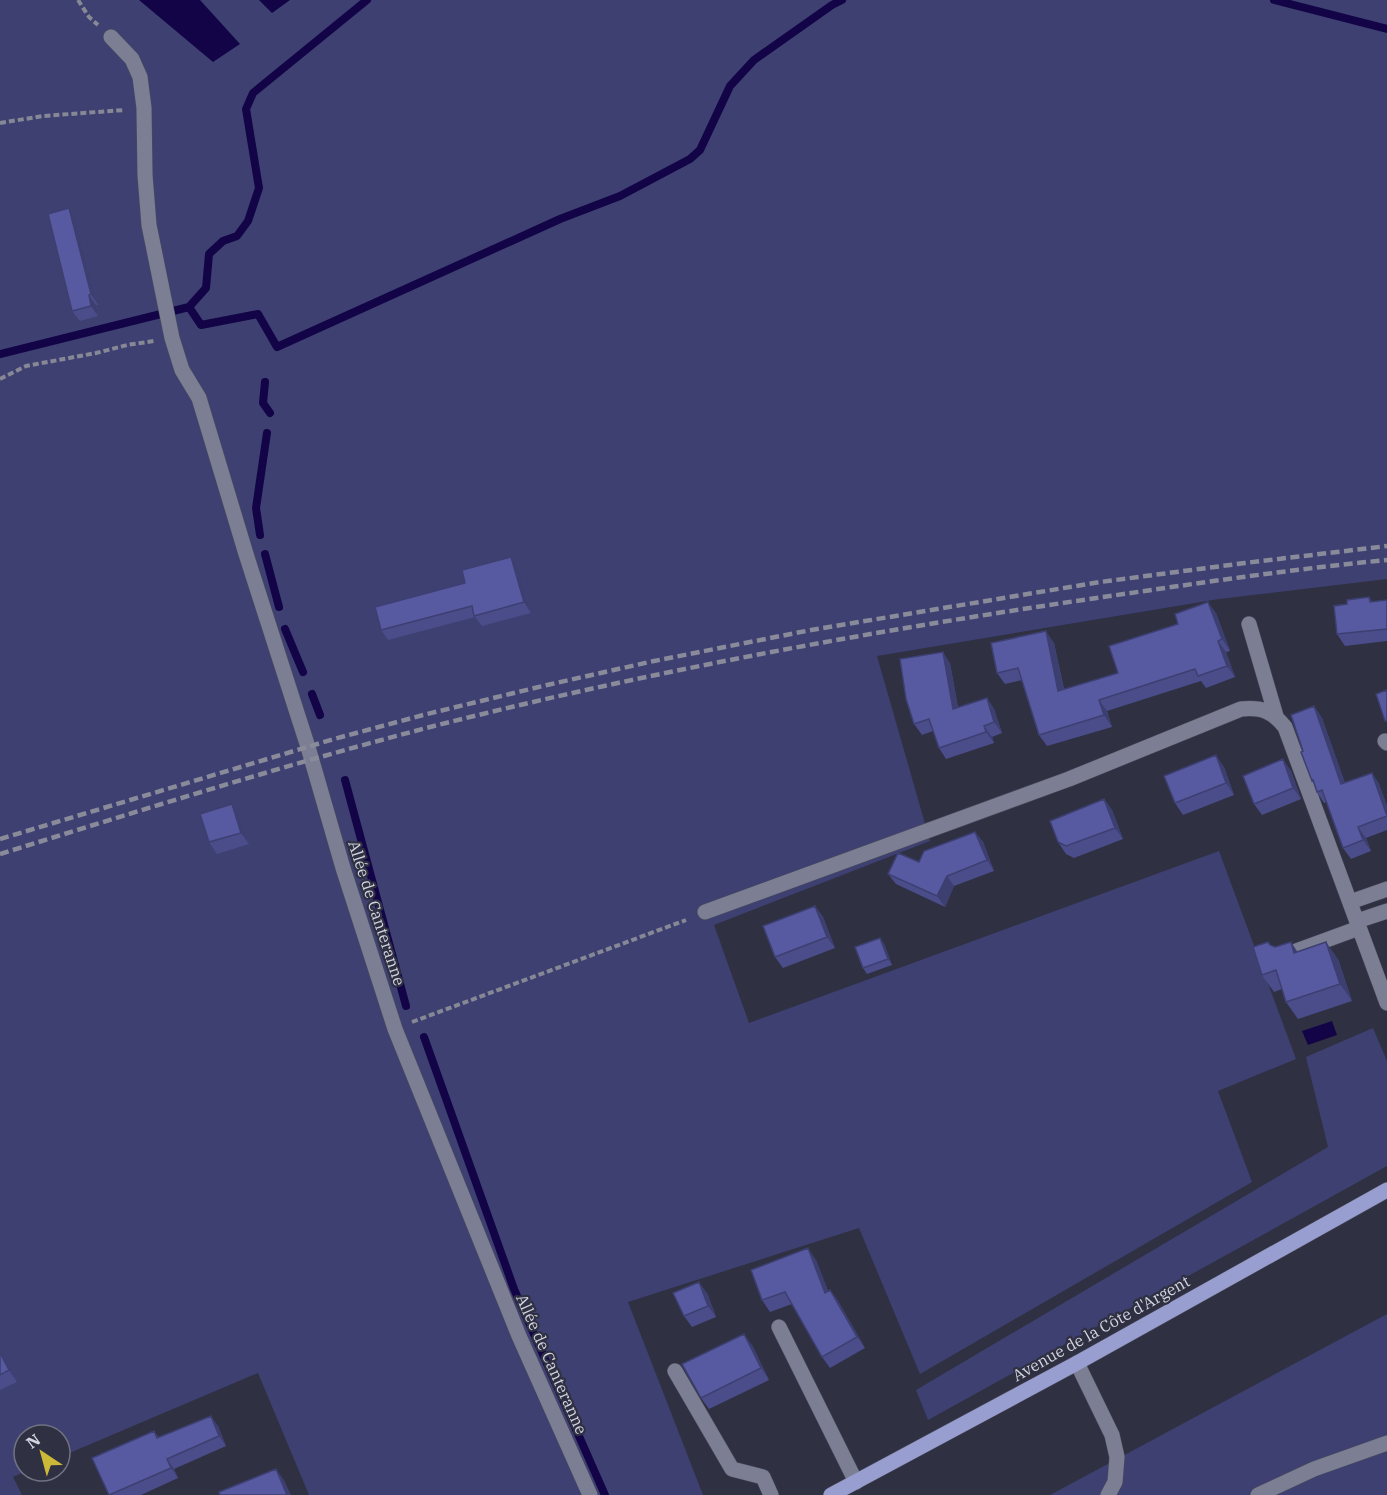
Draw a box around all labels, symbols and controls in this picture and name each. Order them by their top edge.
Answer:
street label: Allée de Canteranne [344,838,410,988]
street label: Avenue de la Côte d'Argent [1009,1271,1193,1385]
street label: Allée de Canteranne [512,1291,592,1437]
north arrow [12,1423,72,1483]
text: N [22,1429,44,1453]

